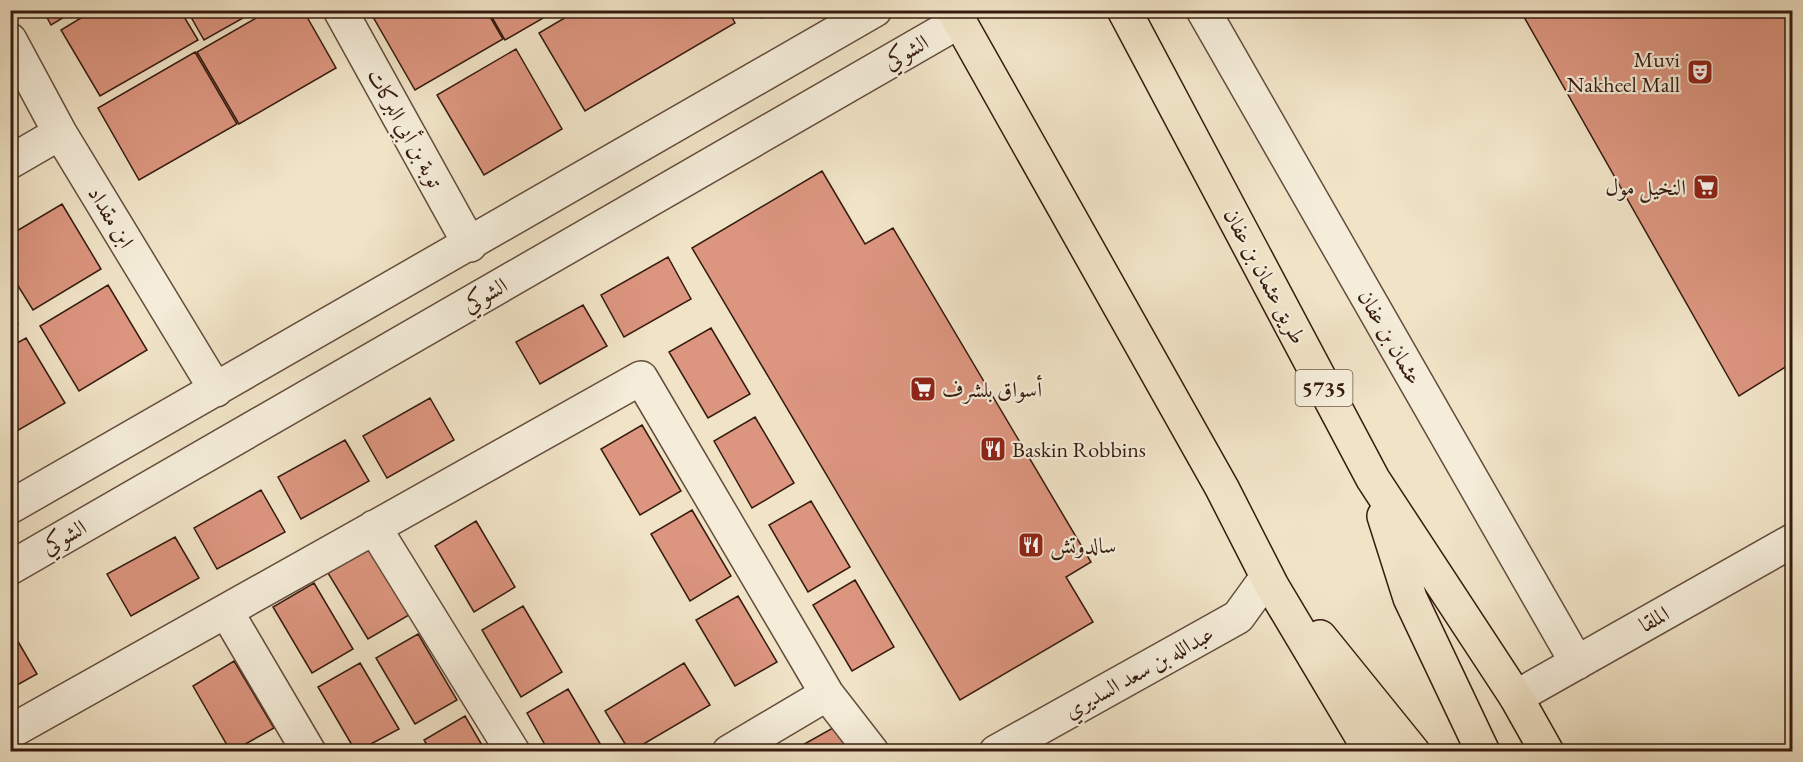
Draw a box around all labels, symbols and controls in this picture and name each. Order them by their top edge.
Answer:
street label: الشوكي [878,28,936,80]
place label: Muvi Nakheel Mall [1567,45,1680,99]
theatre icon: Muvi Nakheel Mall [1685,57,1715,87]
street label: توبة بن أبي البركات [357,63,451,195]
supermarket icon: النخيل مول [1691,172,1721,202]
place label: النخيل مول [1605,173,1686,203]
street label: ابن مقداد [81,181,141,253]
street label: طريق عثمان بن عفان [1217,203,1313,349]
street label: الشوكي [457,271,515,323]
street label: عثمان بن عفان [1351,284,1429,390]
road number: 5735 [1296,370,1352,406]
supermarket icon: أسواق بلشرف [908,374,938,404]
place label: أسواق بلشرف [942,374,1043,404]
restaurant icon: Baskin Robbins [978,434,1008,464]
place label: Baskin Robbins [1012,435,1146,464]
street label: الشوكي [36,513,94,565]
restaurant icon: سالدوتش [1016,530,1046,560]
place label: سالدوتش [1050,531,1116,561]
street label: الملقا [1634,599,1674,639]
street label: عبدالله بن سعد السديري [1059,619,1220,728]

